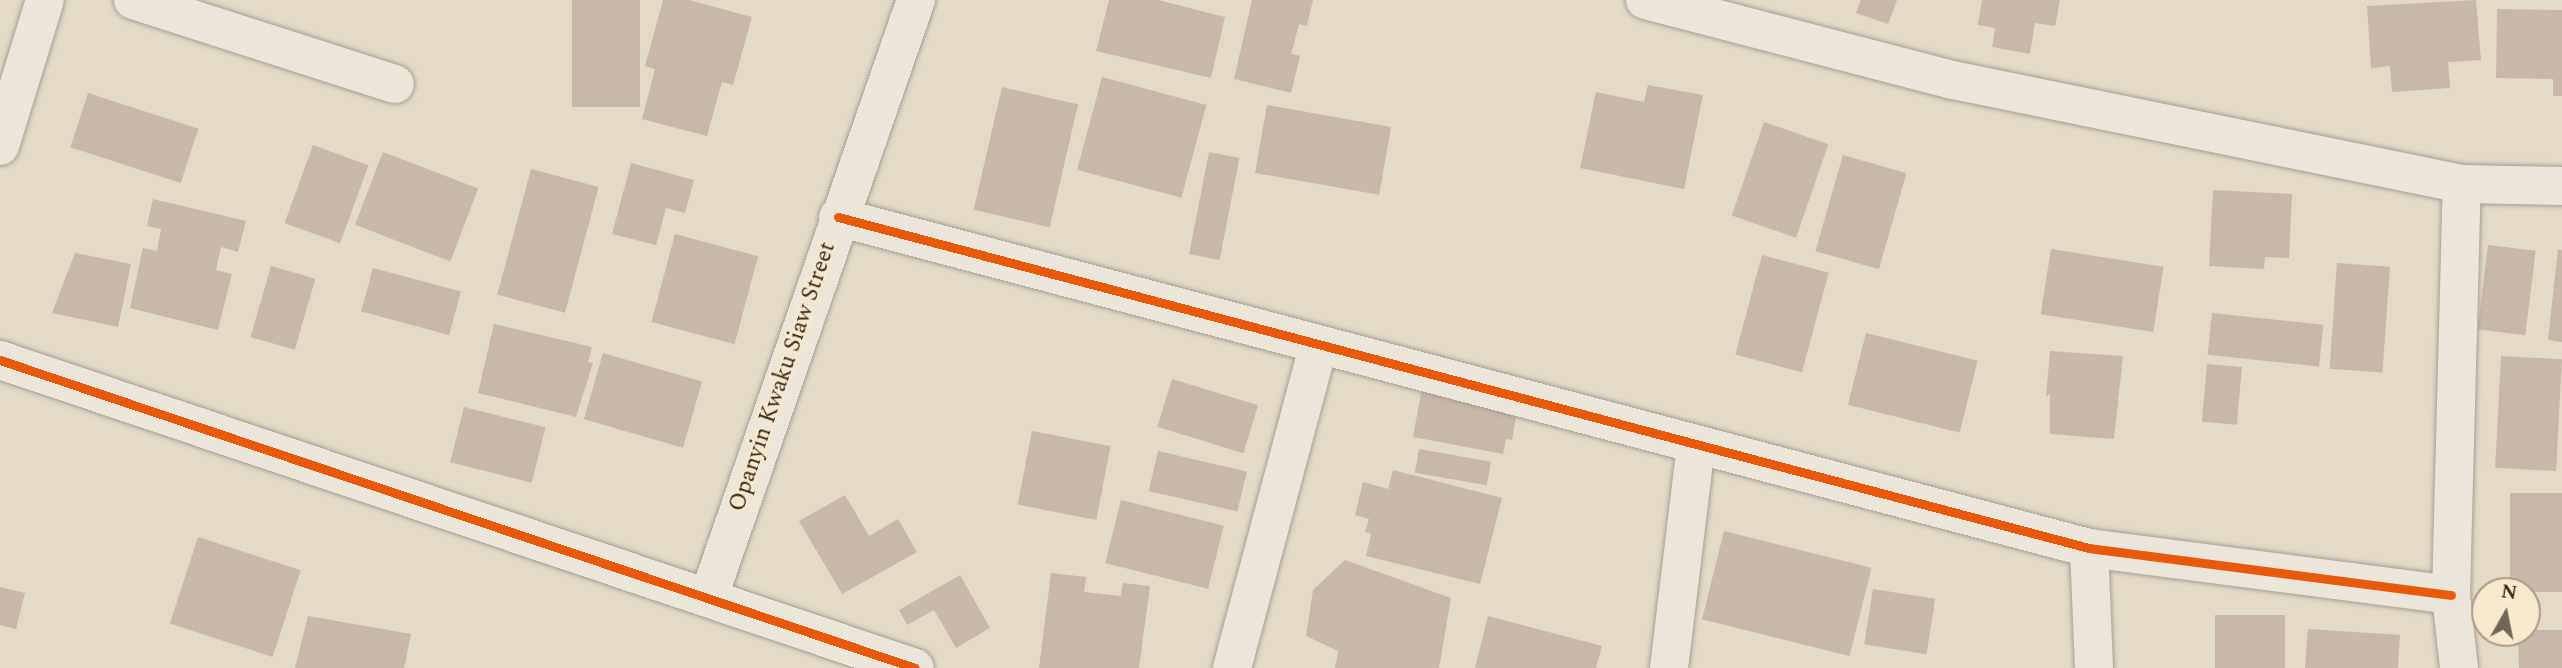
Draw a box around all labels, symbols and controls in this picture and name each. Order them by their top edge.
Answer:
street label: Opanyin Kwaku Siaw Street [724,239,842,515]
north arrow [2471,577,2541,647]
text: N [2499,577,2519,608]

